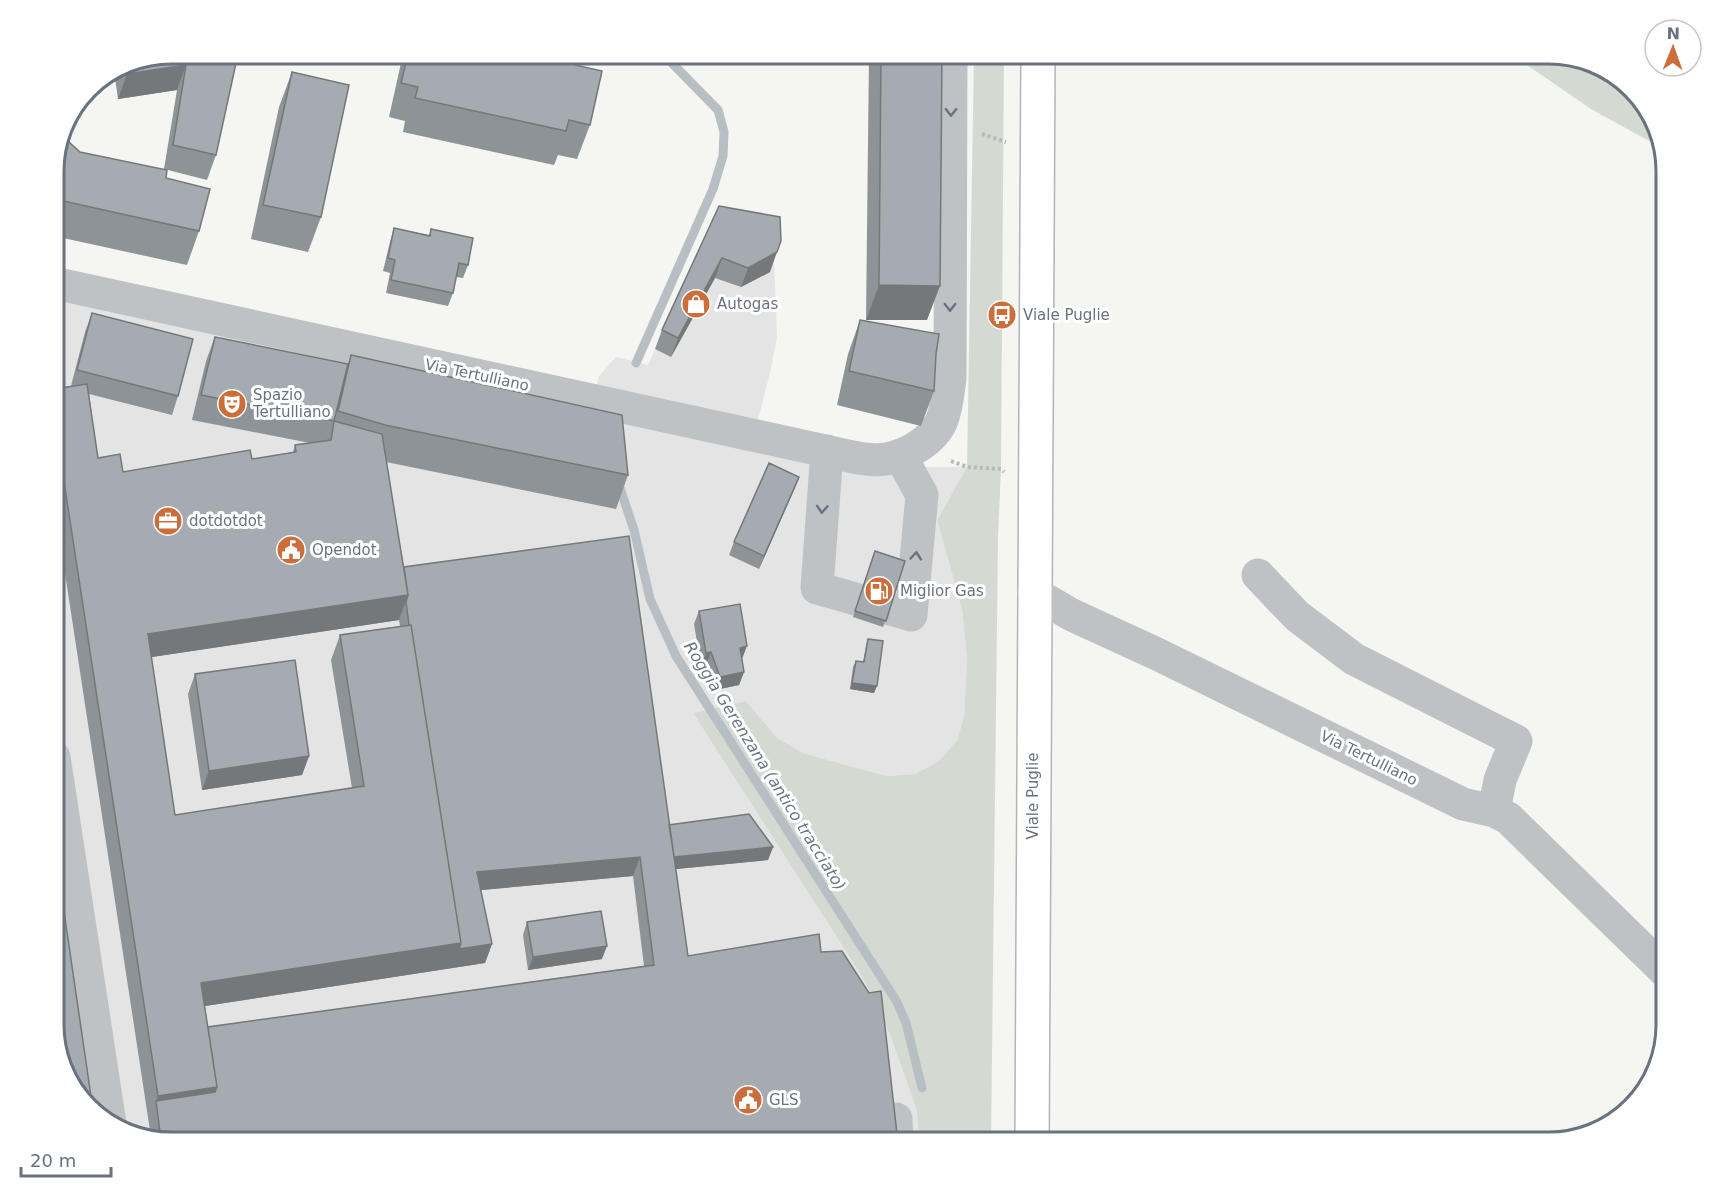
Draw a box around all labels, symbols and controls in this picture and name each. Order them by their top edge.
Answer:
north arrow [1643,18,1703,78]
text: N [1666,24,1680,43]
one-way arrow [944,108,957,117]
shop icon: Autogas [680,288,712,320]
place label: Autogas [717,295,779,313]
bus stop icon: Viale Puglie [986,299,1018,331]
one-way arrow [944,303,956,312]
place label: Viale Puglie [1023,306,1110,324]
street label: Via Tertulliano [423,355,531,395]
place label: Spazio Tertulliano [252,386,331,421]
theatre icon: Spazio Tertulliano [216,388,248,420]
office icon: dotdotdot [152,505,184,537]
one-way arrow [816,505,829,514]
place label: dotdotdot [189,512,263,530]
public building icon: Opendot [275,534,307,566]
place label: Opendot [312,541,377,559]
one-way arrow [909,551,922,560]
fuel station icon: Miglior Gas [863,575,895,607]
place label: Miglior Gas [900,582,984,600]
water label: Roggia Gerenzana (antico tracciato) [680,638,850,894]
street label: Via Tertulliano [1317,727,1421,789]
street label: Viale Puglie [1024,753,1042,839]
public building icon: GLS [732,1084,764,1116]
place label: GLS [769,1091,799,1109]
scale bar [21,1140,111,1178]
text: 20 m [30,1150,76,1171]

